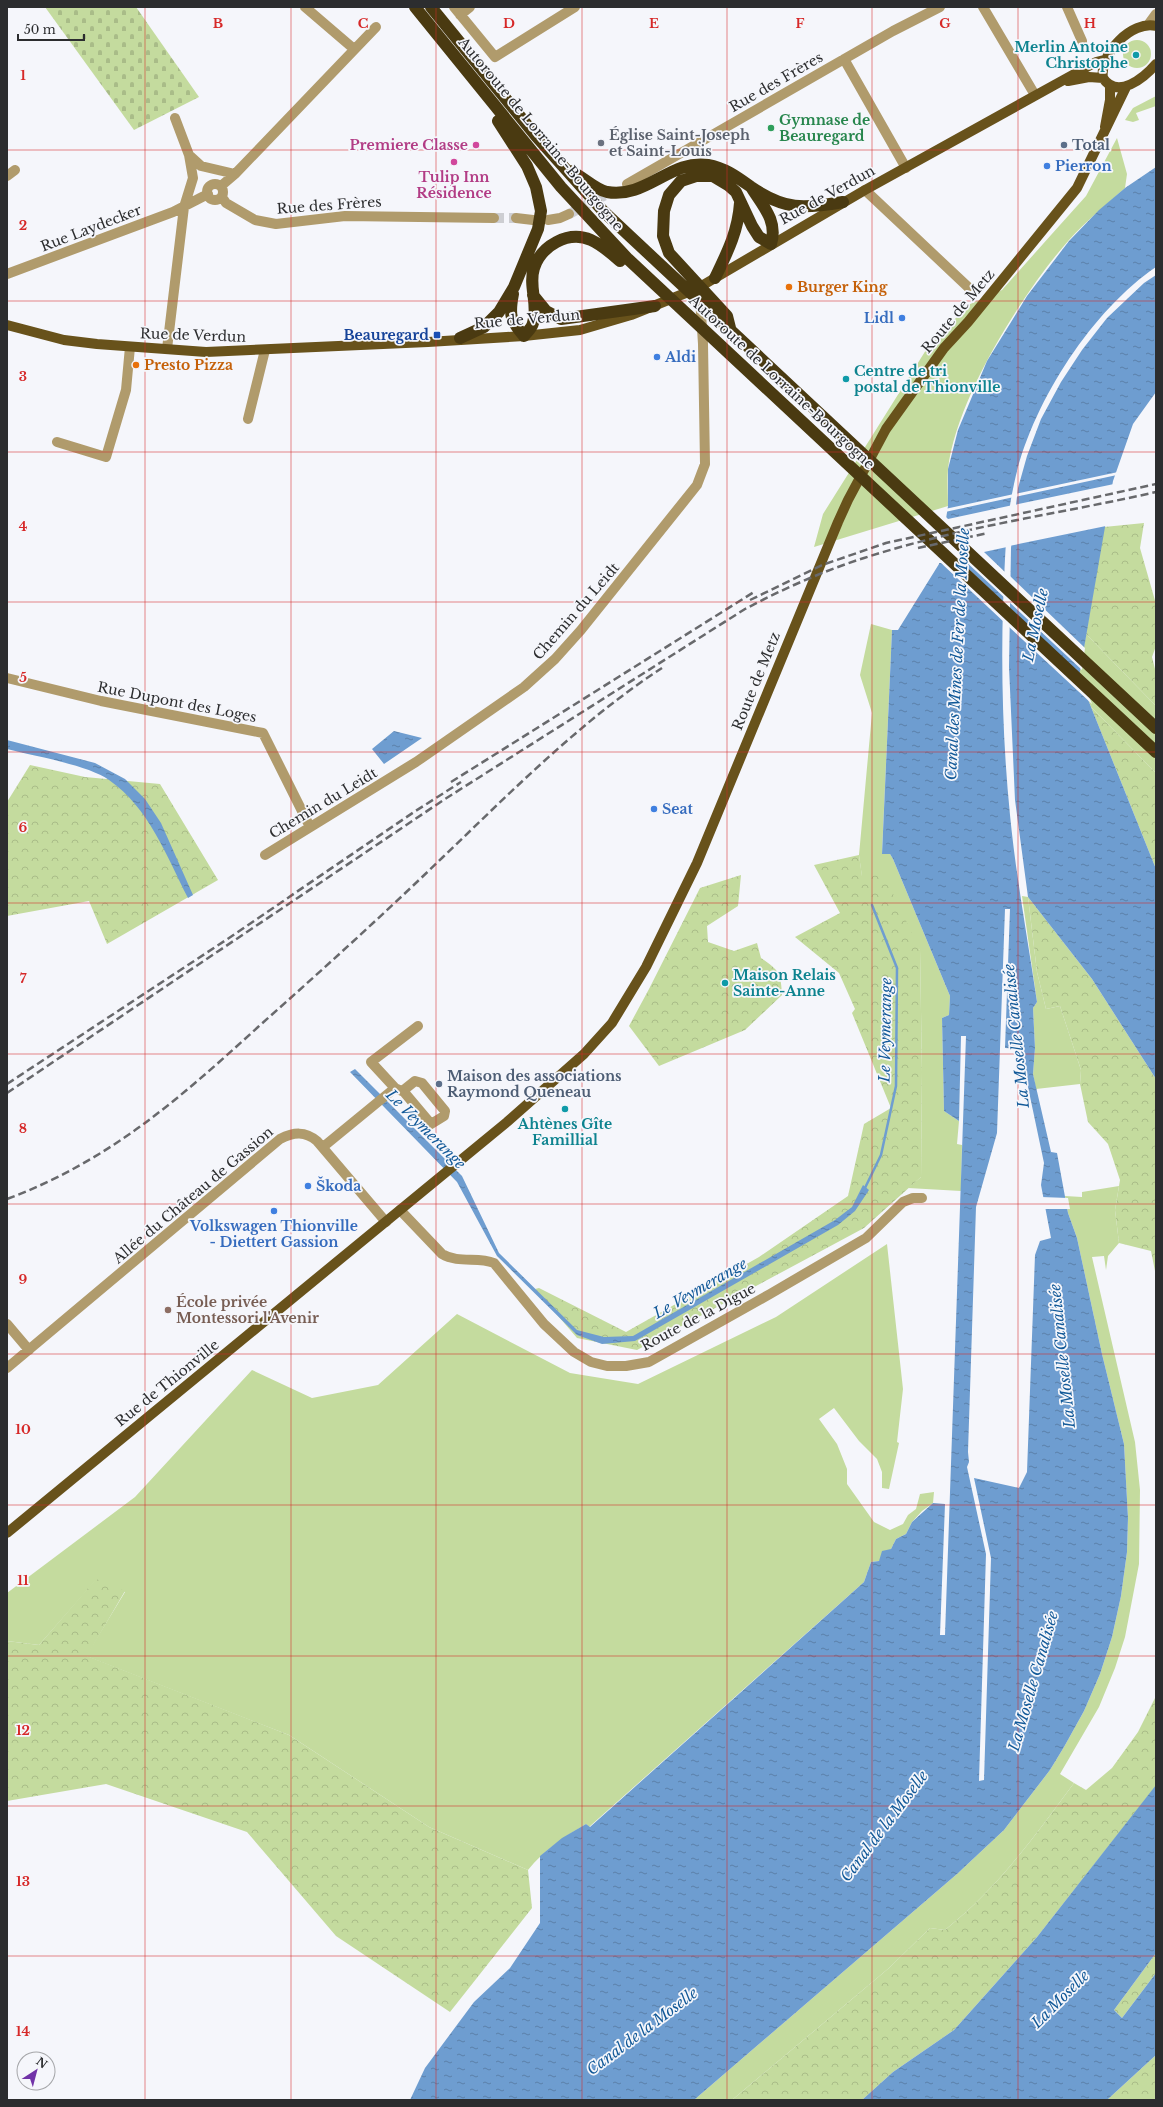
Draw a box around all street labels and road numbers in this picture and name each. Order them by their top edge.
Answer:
street label: Autoroute de Lorraine-Bourgogne [454,33,627,234]
street label: Rue des Frères [726,48,826,116]
street label: Rue de Verdun [776,161,878,229]
street label: Rue des Frères [276,192,382,218]
street label: Rue Laydecker [38,200,144,255]
street label: Route de Metz [918,265,999,357]
street label: Autoroute de Lorraine-Bourgogne [685,290,878,473]
street label: Rue de Verdun [473,305,581,333]
street label: Rue de Verdun [140,324,247,346]
street label: Chemin du Leidt [529,558,624,663]
street label: Route de Metz [728,629,784,733]
street label: Rue Dupont des Loges [96,678,258,726]
street label: Chemin du Leidt [266,763,381,842]
street label: Allée du Château de Gassion [108,1122,277,1268]
street label: Route de la Digue [638,1279,758,1355]
street label: Rue de Thionville [112,1336,222,1430]

